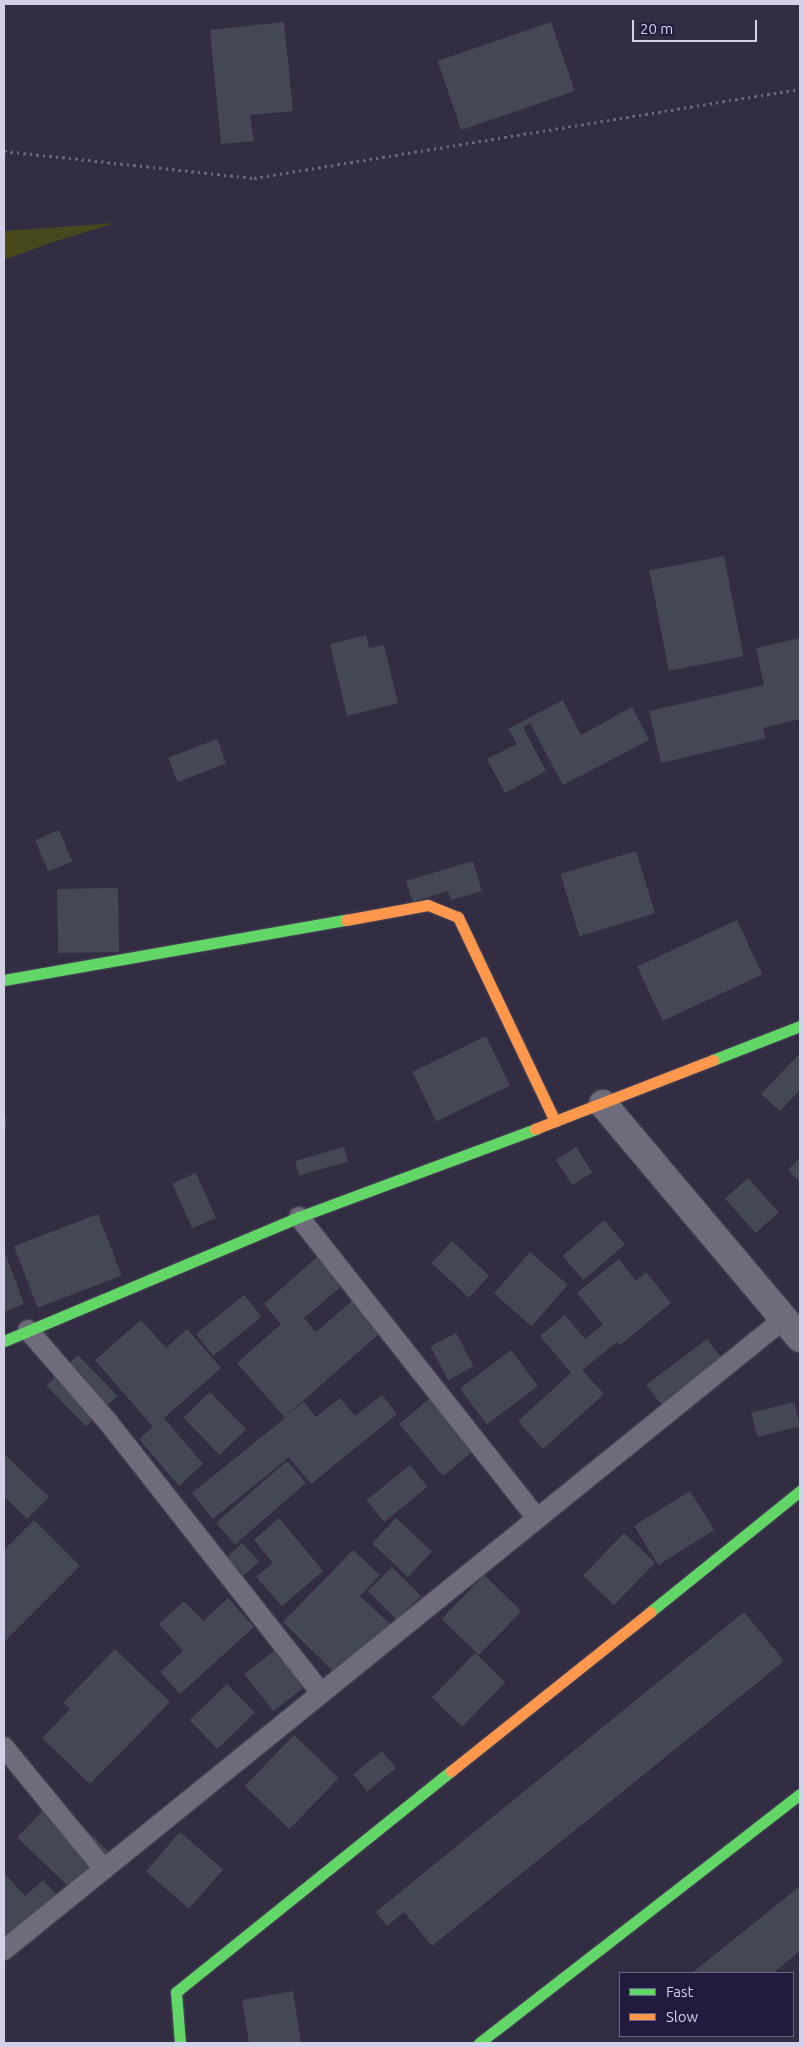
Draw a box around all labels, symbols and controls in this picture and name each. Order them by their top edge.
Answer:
scale bar [634,10,759,42]
text: 20 m [640,20,673,37]
legend [619,1972,794,2037]
text: Fast [666,1983,693,2000]
text: Slow [666,2008,698,2025]

